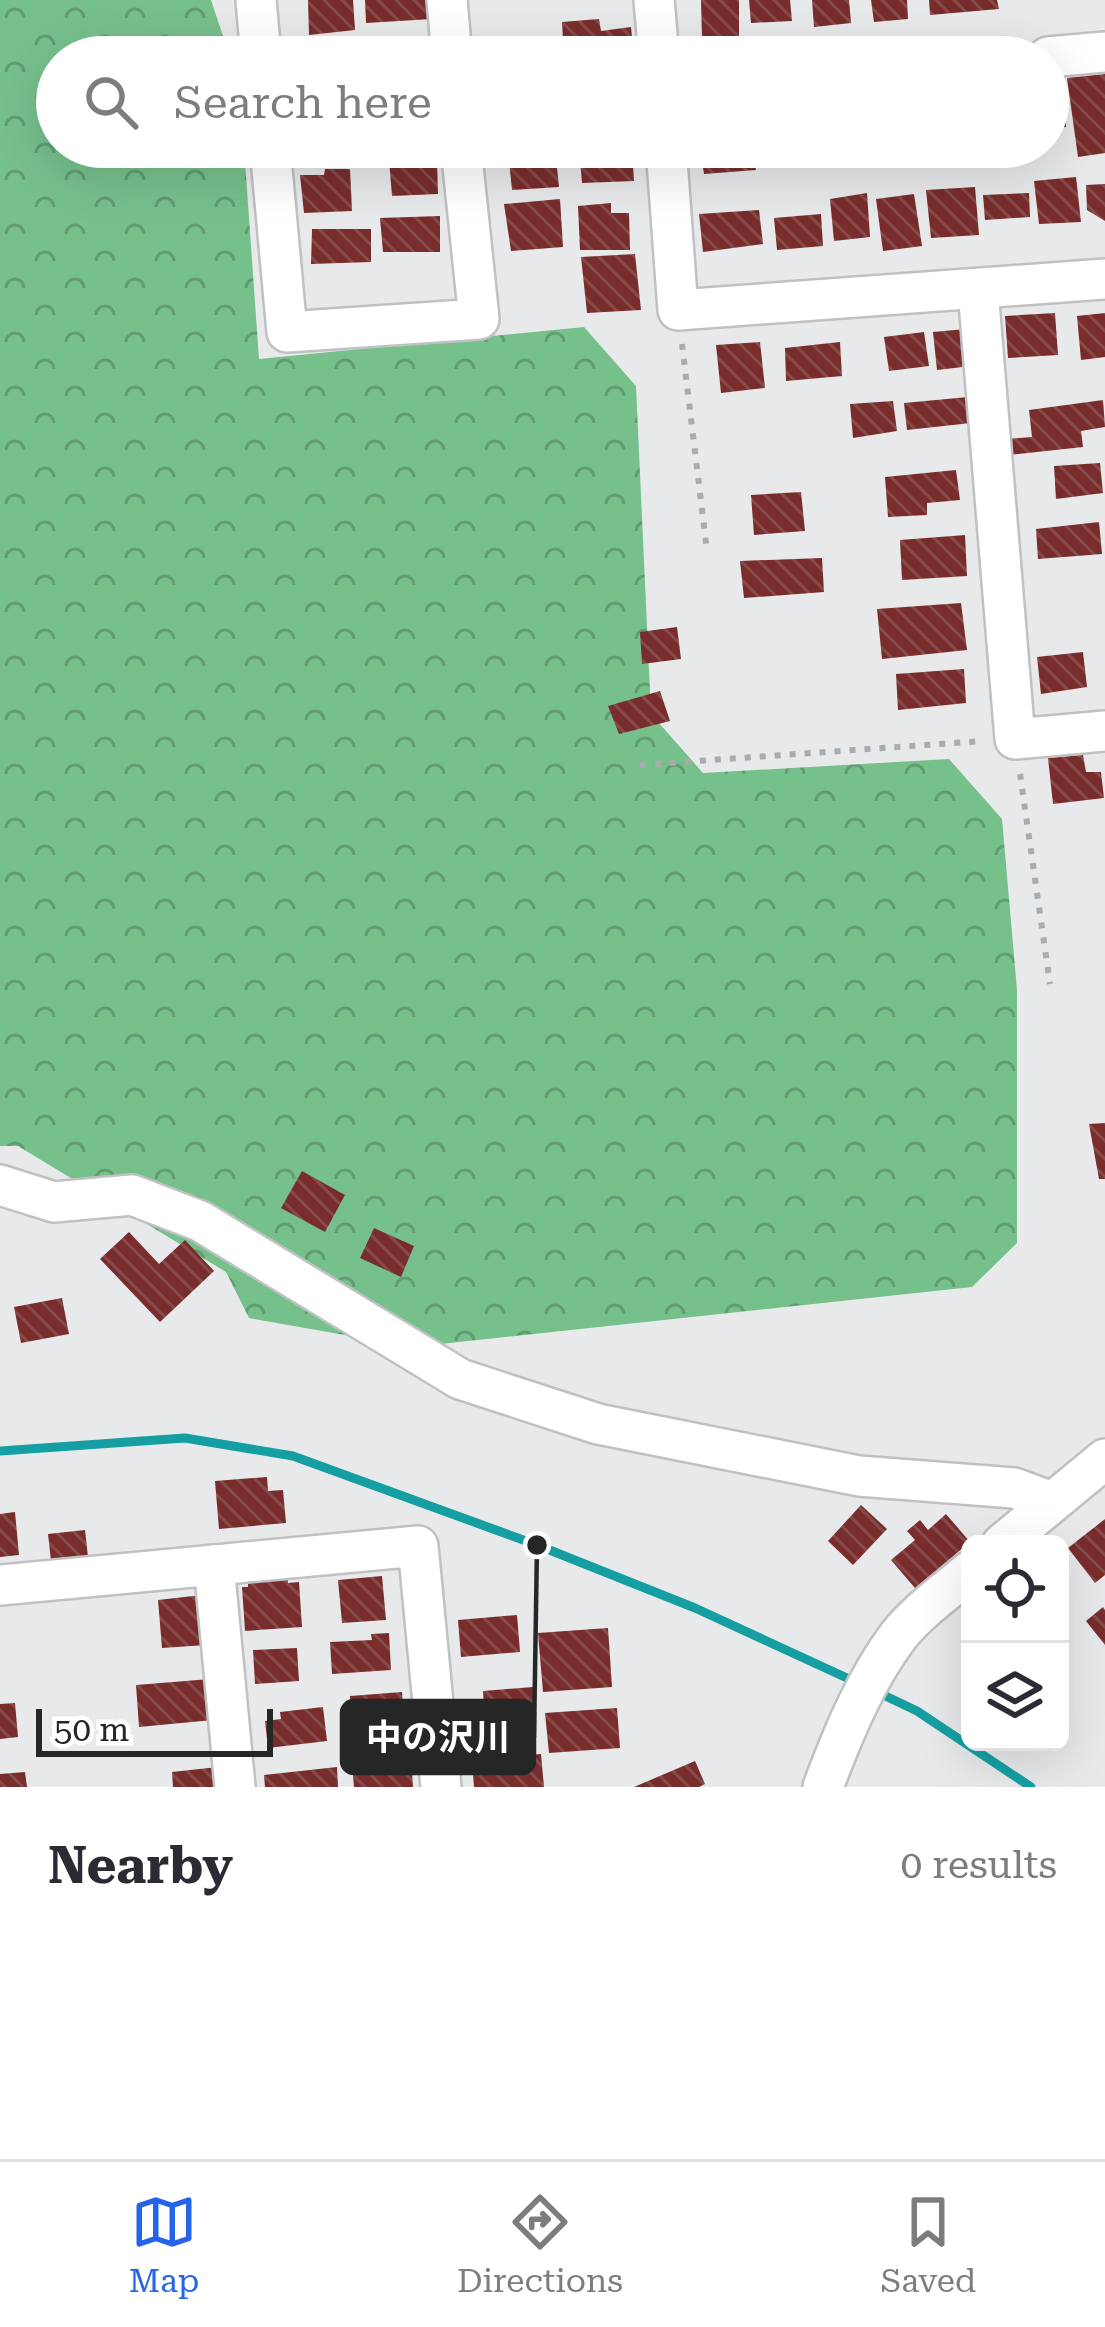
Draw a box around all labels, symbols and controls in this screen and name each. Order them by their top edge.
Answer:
search box [36,36,1069,168]
icon: search [78,69,144,135]
text: Search here [174,76,432,129]
map controls [961,1535,1069,1751]
button: locate [961,1535,1069,1643]
button: layers [961,1643,1069,1751]
callout: 中の沢川 [342,1701,534,1773]
scale bar [36,1703,273,1756]
text: 50 m [54,1710,129,1749]
text: 中の沢川 [366,1717,510,1759]
text: Nearby [48,1836,233,1895]
text: 0 results [900,1842,1057,1888]
tab: Map [129,2189,199,2300]
tab: Directions [457,2189,623,2300]
tab: Saved [881,2189,976,2300]

